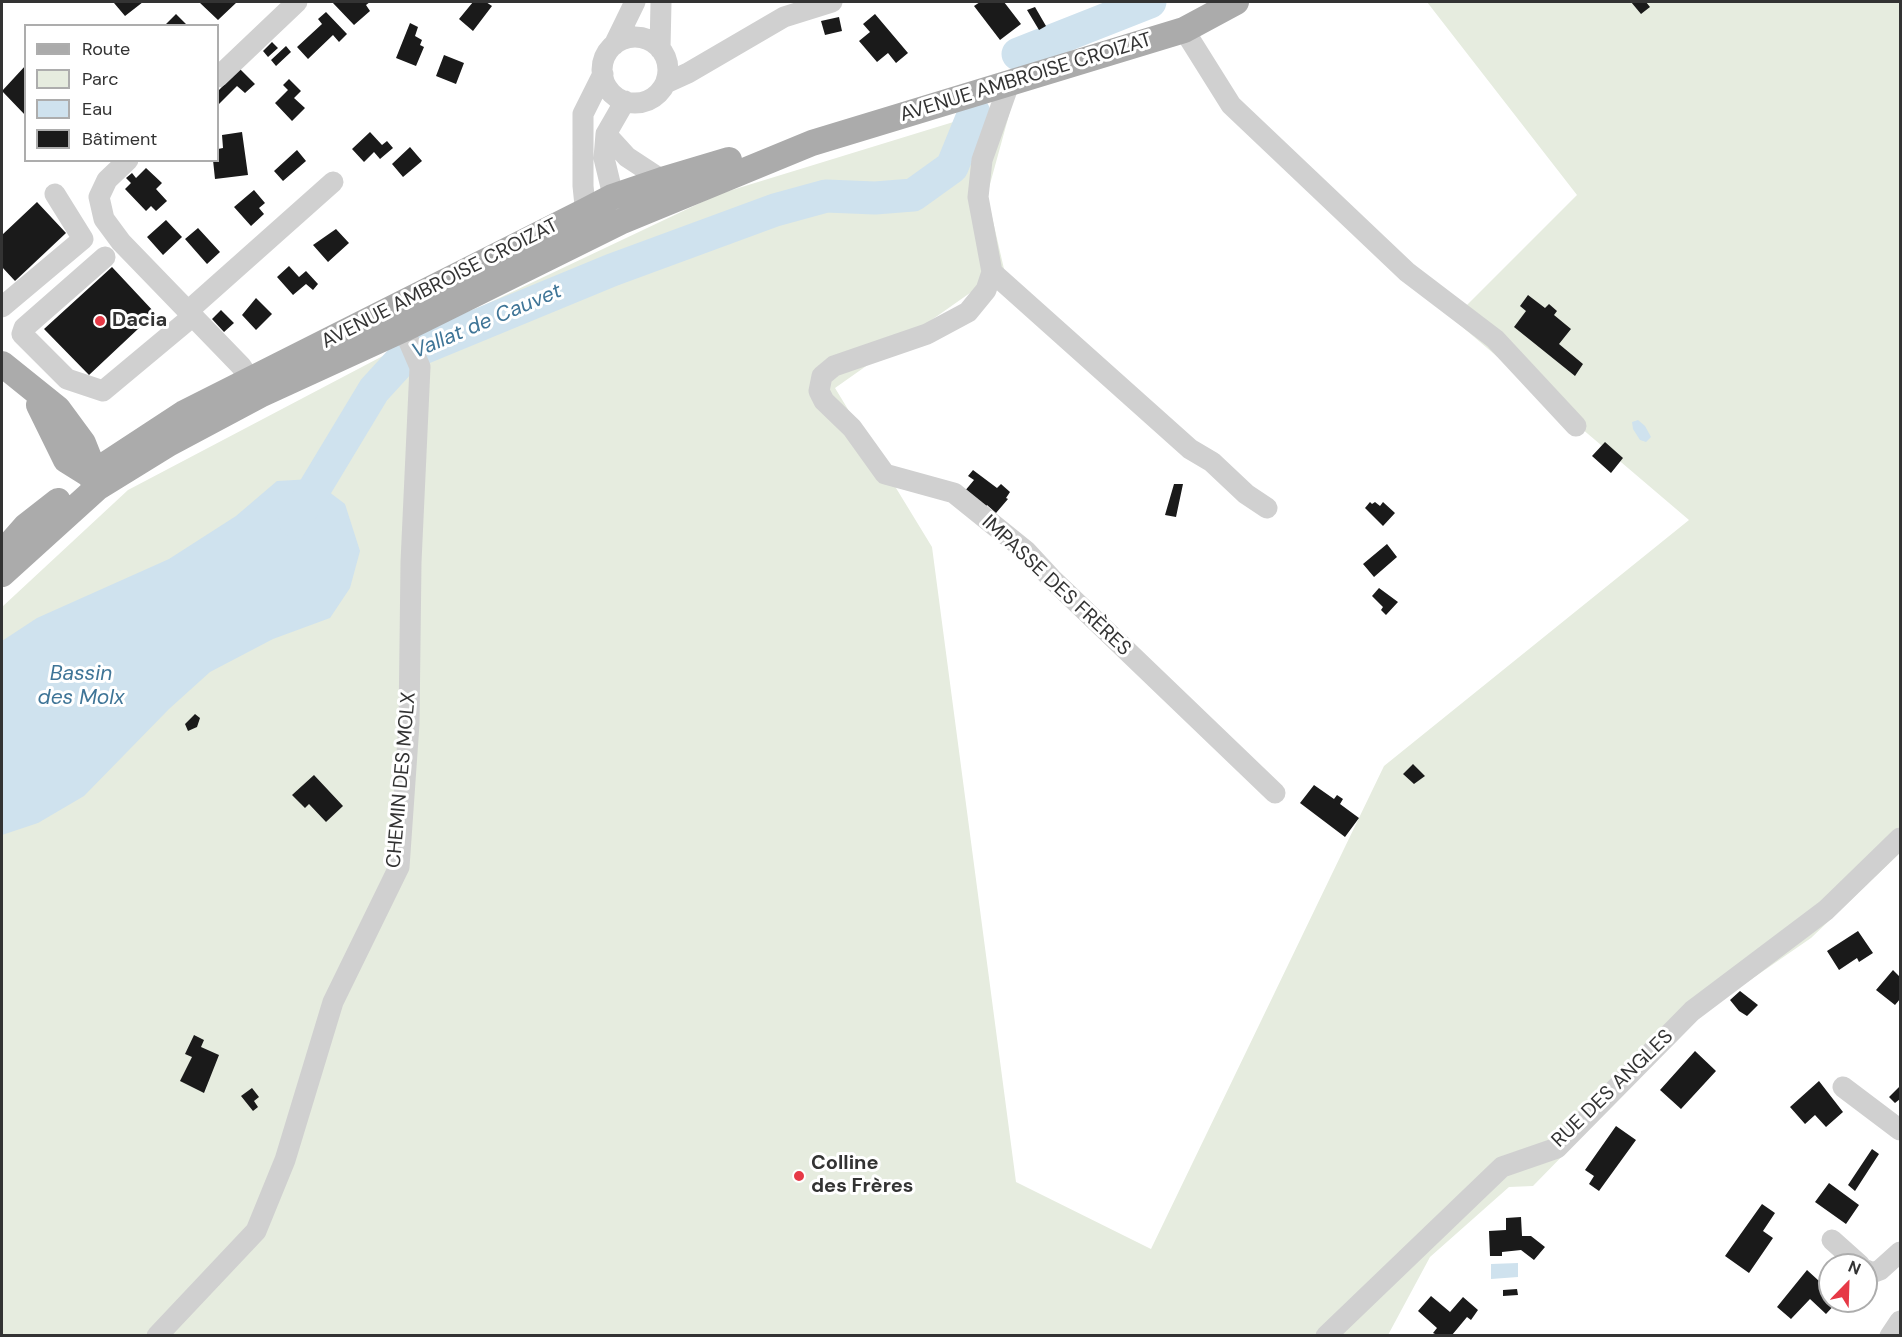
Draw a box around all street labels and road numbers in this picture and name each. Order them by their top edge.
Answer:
street label: AVENUE AMBROISE CROIZAT [897,28,1155,128]
street label: AVENUE AMBROISE CROIZAT [318,214,562,354]
street label: IMPASSE DES FRÈRES [976,511,1136,661]
street label: CHEMIN DES MOLX [382,691,422,869]
street label: RUE DES ANGLES [1547,1025,1679,1153]

